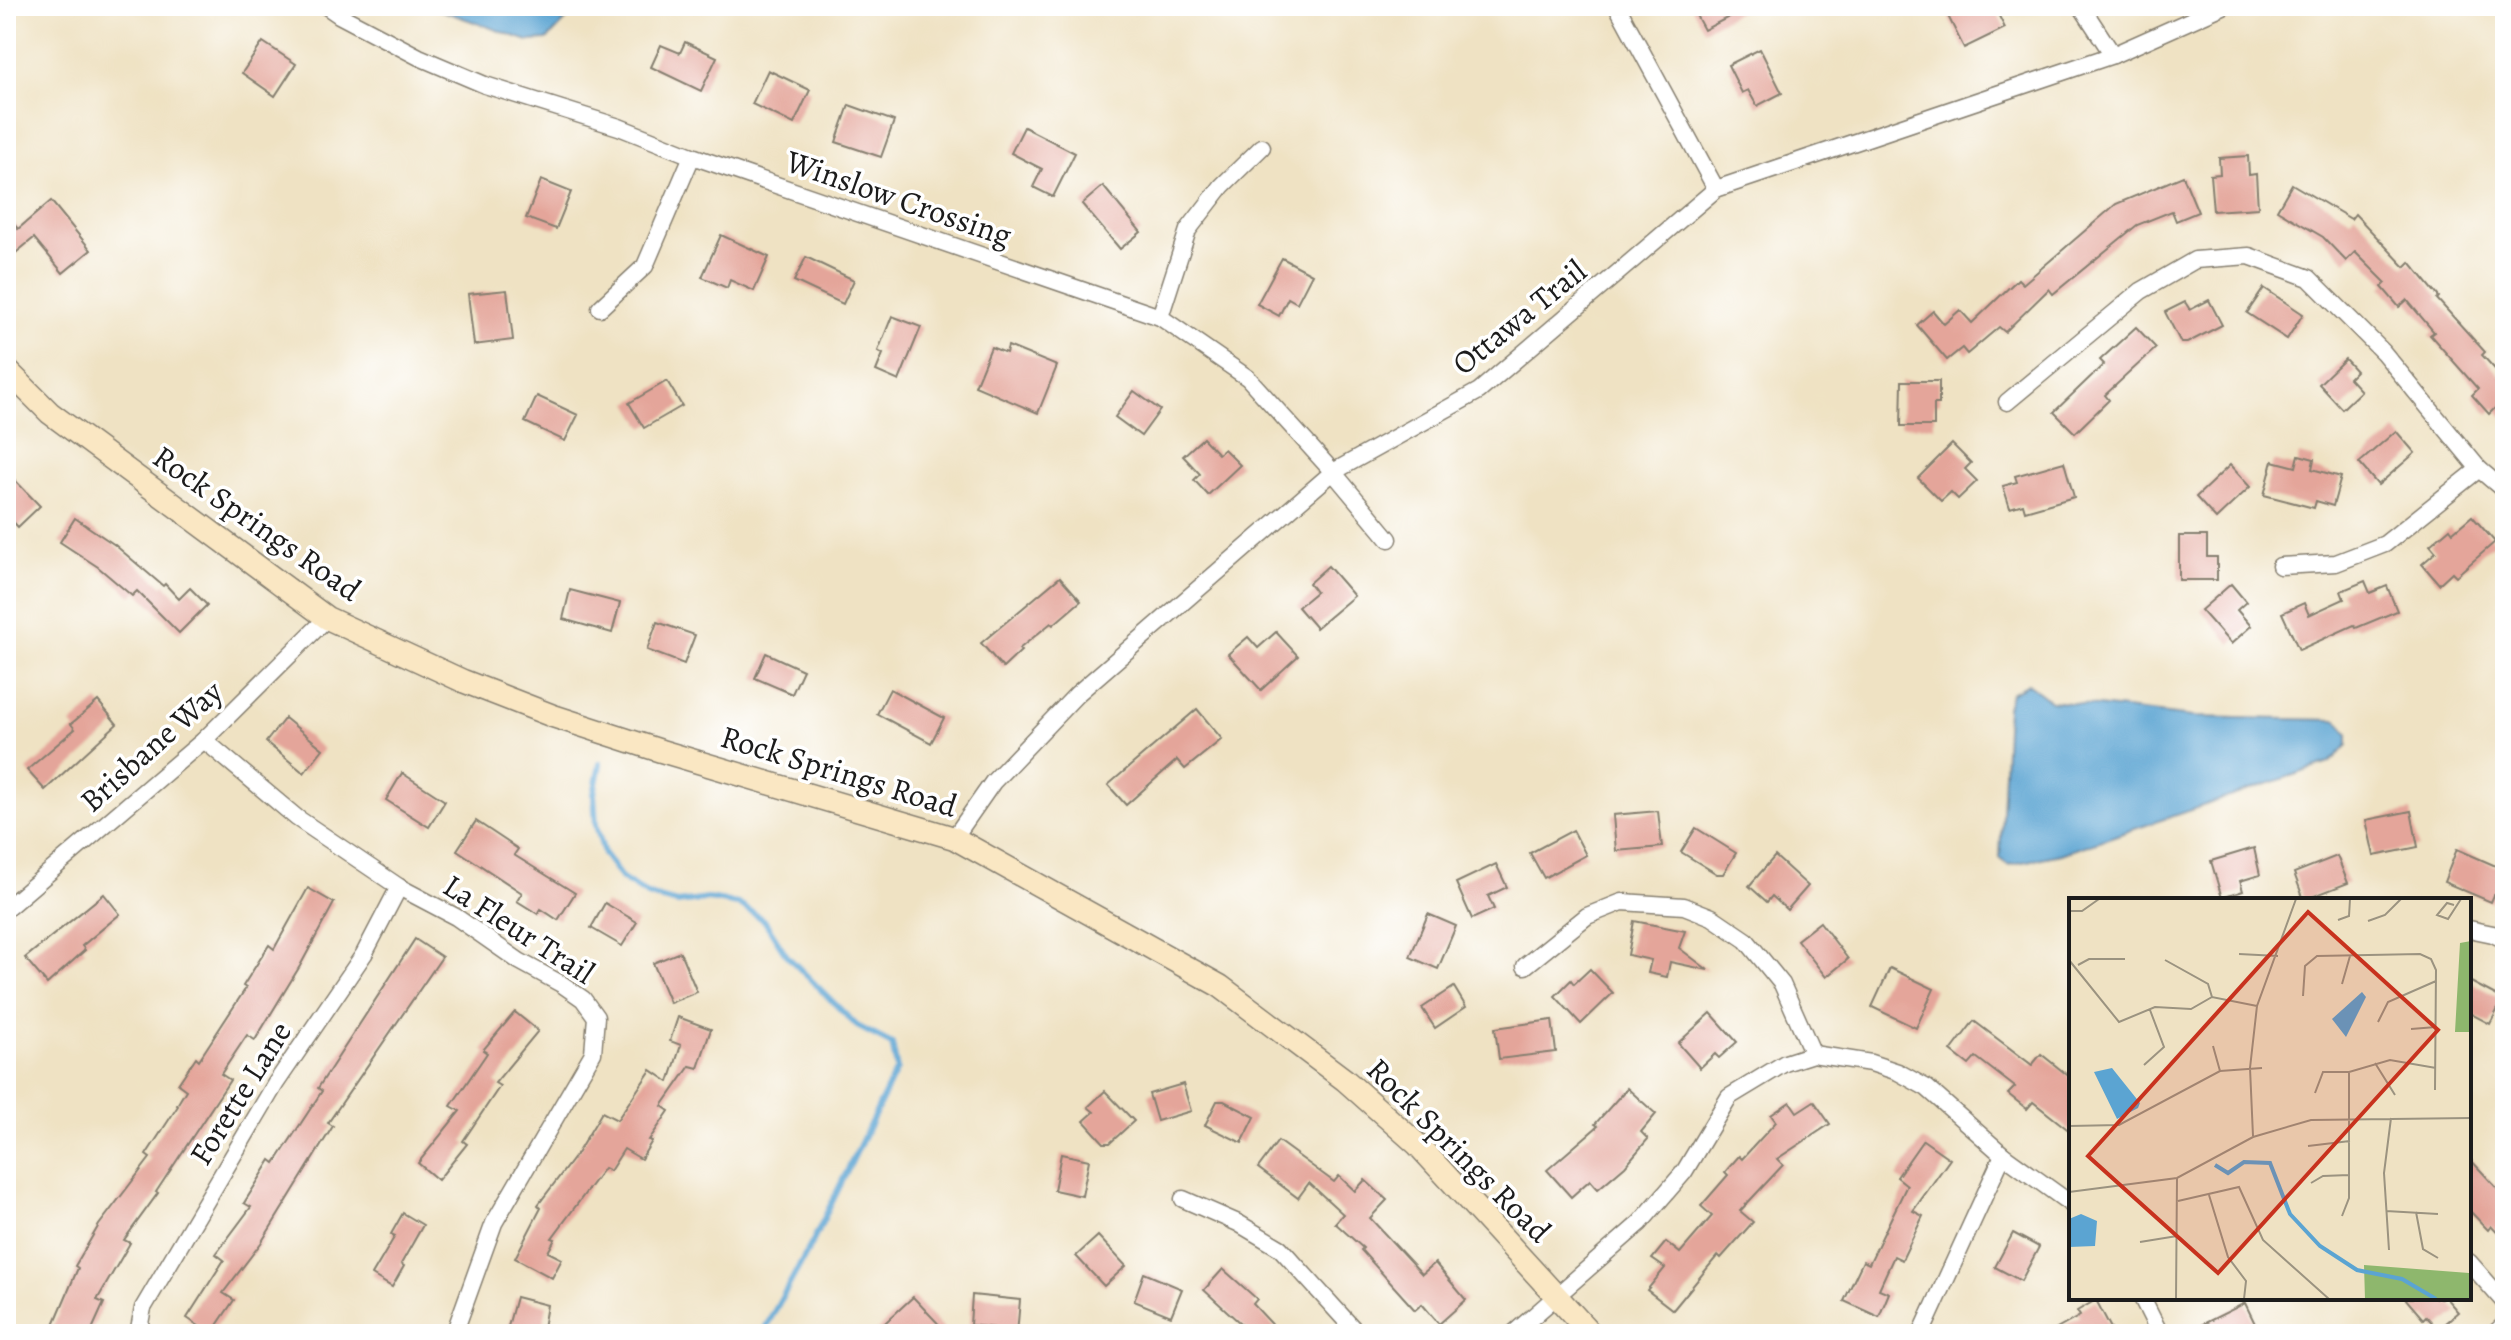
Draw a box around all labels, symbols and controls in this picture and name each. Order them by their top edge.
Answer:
street label: Winslow Crossing [779,139,1018,257]
street label: Ottawa Trail [1443,249,1596,385]
street label: Rock Springs Road [144,435,371,612]
street label: Brisbane Way [70,670,232,822]
street label: Rock Springs Road [715,714,963,828]
street label: La Fleur Trail [435,864,603,994]
inset map [2069,898,2471,1300]
street label: Forette Lane [178,1013,302,1173]
street label: Rock Springs Road [1357,1048,1562,1253]

